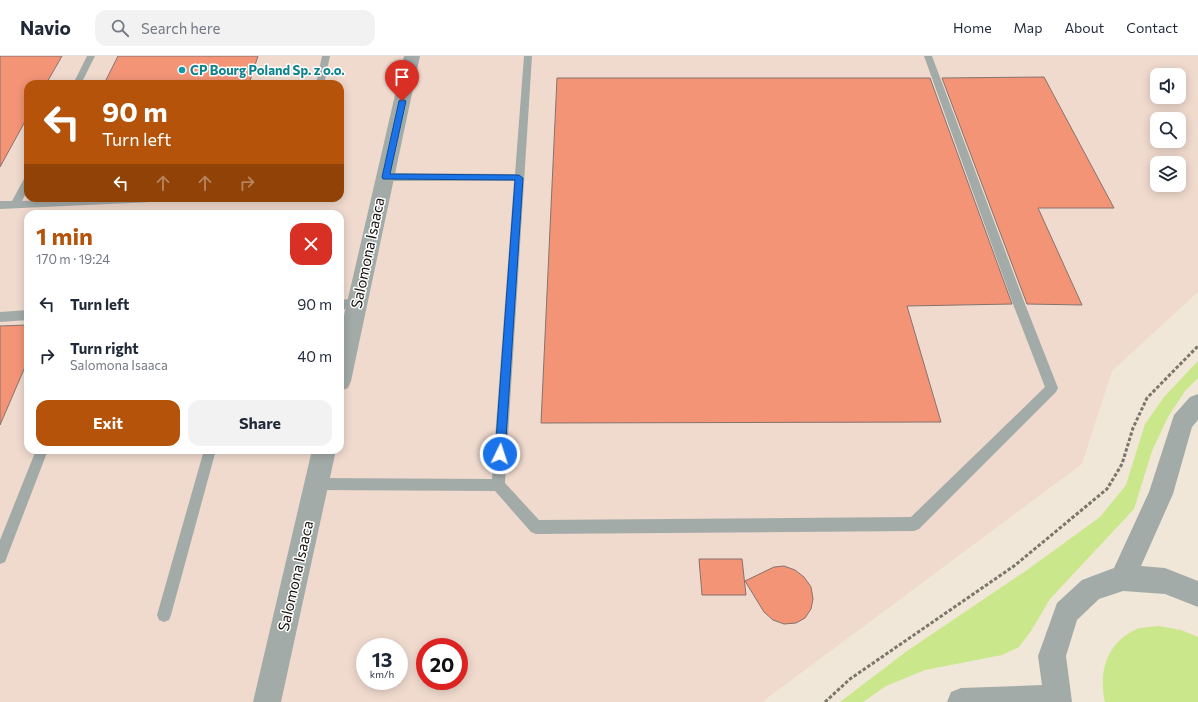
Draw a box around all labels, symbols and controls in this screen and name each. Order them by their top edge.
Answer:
search box [95,10,375,46]
text: Navio [20,16,71,39]
icon: search [109,17,131,39]
text: Search here [141,19,220,37]
text: Home [953,19,992,36]
text: Map [1014,19,1042,36]
text: About [1064,19,1104,36]
text: Contact [1126,19,1178,36]
pin [385,60,419,101]
place label: CP Bourg Poland Sp. z o.o. [190,62,345,78]
marker: CP Bourg Poland Sp. z o.o. [177,65,187,75]
icon: arrive [391,66,413,88]
map controls [1150,68,1186,192]
button: sound [1150,68,1186,104]
text: 90 m [102,94,168,128]
icon: left [36,96,88,148]
button: search [1150,112,1186,148]
text: Turn left [102,128,171,150]
button: layers [1150,156,1186,192]
icon: left [110,172,132,194]
icon: ahead [152,172,174,194]
icon: ahead [194,172,216,194]
icon: right [236,172,258,194]
street label: Salomona Isaaca [346,196,388,310]
text: 1 min [36,221,93,250]
button: close [290,223,332,265]
text: 170 m · 19:24 [36,251,110,267]
icon: left [36,293,58,315]
text: Turn left [70,295,129,313]
text: 90 m [297,295,332,313]
text: Turn right [70,339,139,357]
icon: right [36,345,58,367]
text: 40 m [297,347,332,365]
text: Salomona Isaaca [70,357,168,373]
button: Exit [36,400,180,446]
button: Share [188,400,332,446]
position arrow [479,433,521,475]
street label: Salomona Isaaca [274,519,316,633]
speed limit sign: 20 [416,638,468,690]
text: 13 [372,647,392,671]
text: km/h [370,668,394,680]

